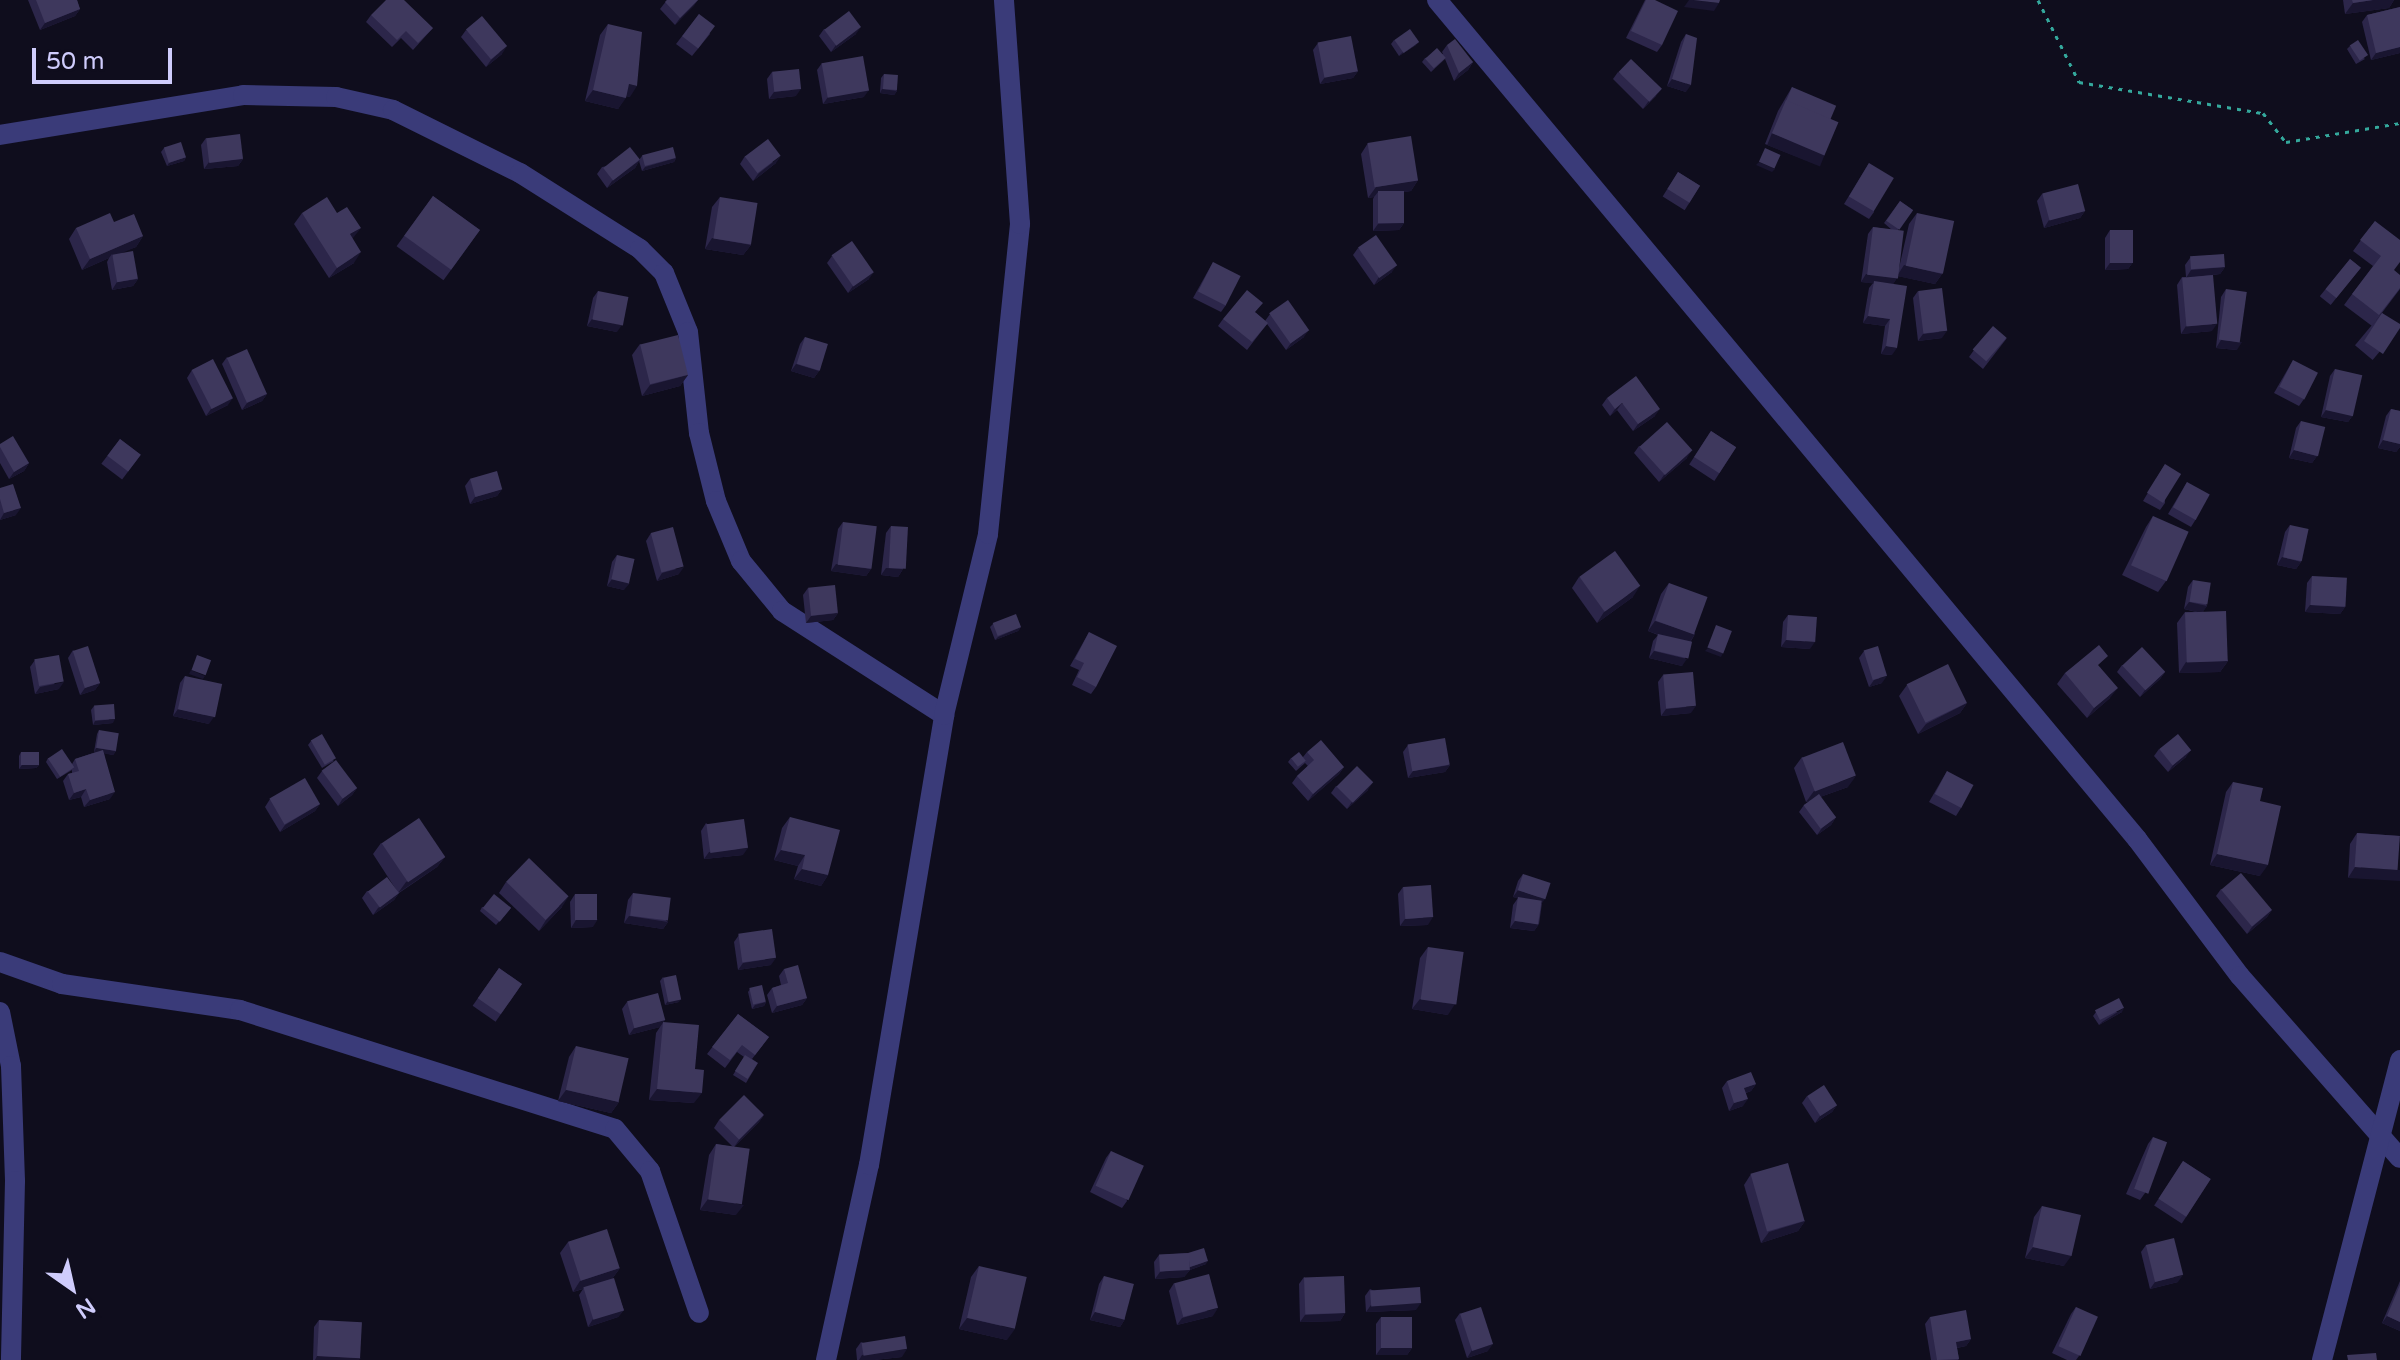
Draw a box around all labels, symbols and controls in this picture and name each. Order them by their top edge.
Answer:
scale bar [36,32,176,82]
text: 50 m [46,47,104,76]
north arrow [32,1248,112,1328]
text: N [71,1292,100,1324]

